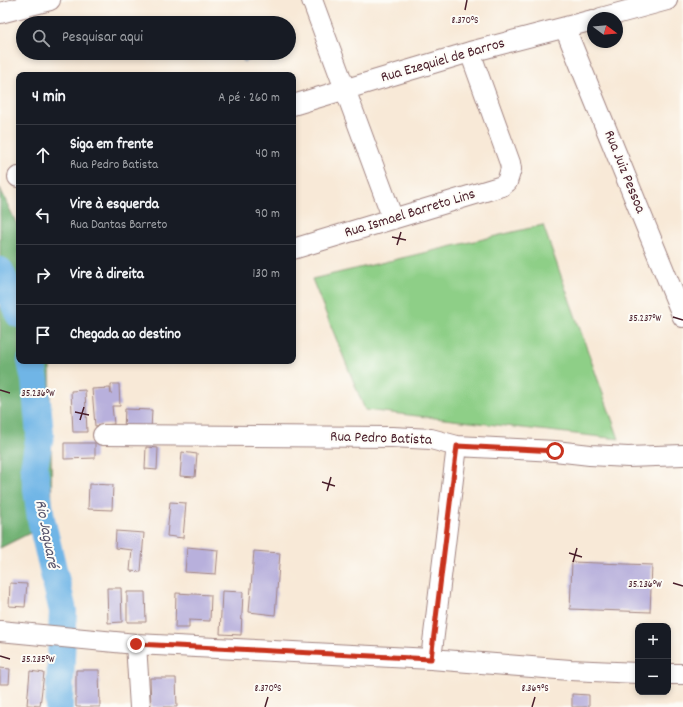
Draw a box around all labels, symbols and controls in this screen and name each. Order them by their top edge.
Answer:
north arrow [587,12,623,48]
text: 8.370°S [451,14,479,28]
search box [16,16,296,60]
icon: search [30,27,52,49]
text: Pesquisar aqui [62,27,143,49]
street label: Rua Ezequiel de Barros [378,33,508,89]
text: 4 min [32,86,66,110]
text: A pé · 260 m [218,89,280,108]
street label: Rua Juiz Pessoa [597,127,651,218]
text: Siga em frente [70,134,153,156]
icon: ahead [32,144,54,166]
text: 40 m [256,145,280,164]
text: Rua Pedro Batista [70,156,158,175]
street label: Rua Ismael Barreto Lins [342,184,478,244]
text: Vire à esquerda [70,194,159,216]
icon: left [32,204,54,226]
text: 90 m [255,205,280,224]
text: Rua Dantas Barreto [70,216,167,235]
icon: right [32,264,54,286]
text: Vire à direita [70,264,144,286]
text: 130 m [252,265,280,284]
text: 35.237°W [629,312,661,326]
icon: arrive [32,324,54,346]
text: Chegada ao destino [70,324,181,346]
text: 35.236°W [21,387,55,401]
street label: Rua Pedro Batista [330,426,433,452]
route start [546,442,564,460]
water label: Rio Jaguaré [28,498,64,572]
text: 35.236°W [628,578,662,592]
map controls [635,623,671,695]
button: + [635,623,671,659]
route end [127,635,145,653]
text: 35.235°W [21,653,55,667]
button: − [635,659,671,695]
text: 8.370°S [254,682,282,696]
text: 8.369°S [521,682,549,696]

